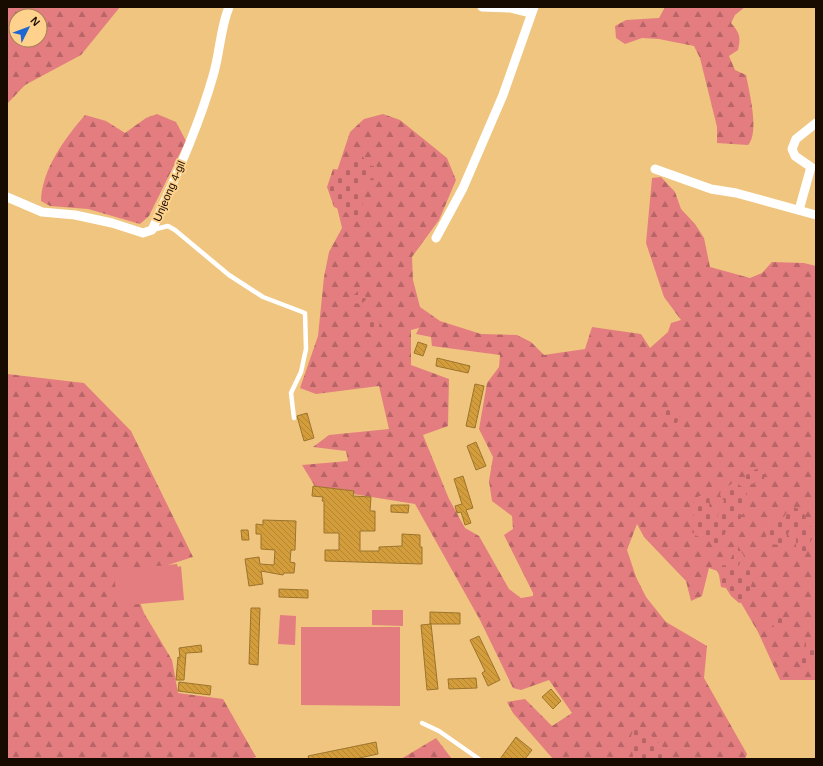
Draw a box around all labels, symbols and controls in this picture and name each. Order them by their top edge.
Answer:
north arrow [8,8,48,48]
text: N [28,14,43,28]
street label: Unjeong 4-gil [151,159,187,223]

